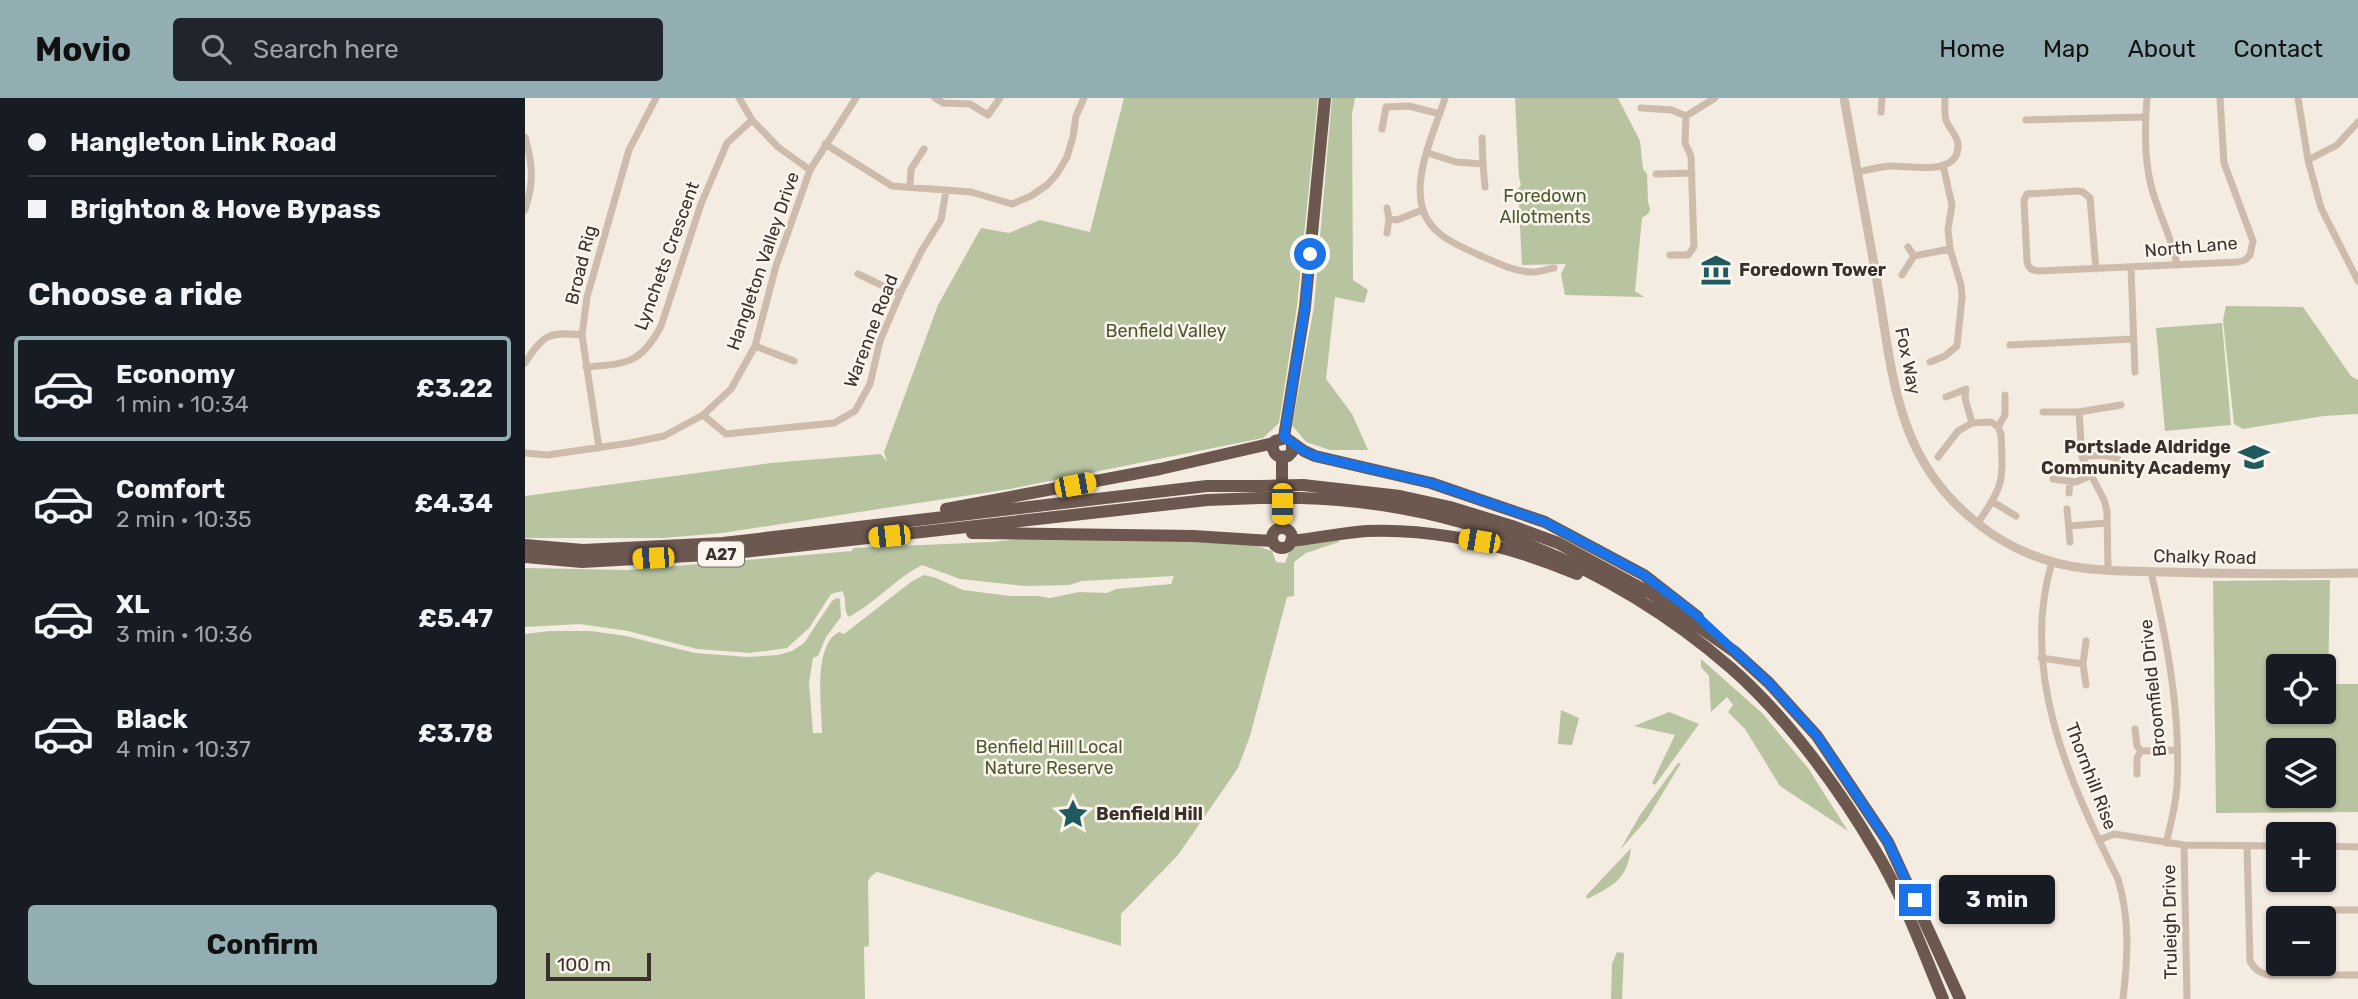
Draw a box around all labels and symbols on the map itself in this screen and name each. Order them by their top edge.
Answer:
street label: Hangleton Valley Drive [722,169,804,353]
street label: Lynchets Crescent [630,179,704,333]
park label: Foredown Allotments [1499,185,1591,228]
street label: Broad Rig [561,223,601,307]
street label: North Lane [2144,232,2238,262]
route start [1294,238,1326,270]
museum icon: Foredown Tower [1699,253,1733,287]
place label: Foredown Tower [1739,259,1886,281]
street label: Warenne Road [839,271,903,391]
park label: Benfield Valley [1106,320,1227,342]
street label: Fox Way [1890,326,1926,397]
place label: Portslade Aldridge Community Academy [2041,436,2231,479]
school or university icon: Portslade Aldridge Community Academy [2237,440,2271,474]
car [1053,471,1098,499]
car [1272,483,1293,525]
car [868,523,911,549]
car [1457,527,1502,555]
road number: A27 [698,542,744,566]
street label: Chalky Road [2153,545,2257,569]
car [632,546,675,570]
street label: Broomfield Drive [2135,618,2171,758]
street label: Thornhill Rise [2060,719,2122,833]
park label: Benfield Hill Local Nature Reserve [975,736,1123,779]
place icon: Benfield Hill [1056,797,1090,831]
place label: Benfield Hill [1096,803,1203,825]
street label: Truleigh Drive [2158,864,2182,980]
callout: 3 min [1939,876,2055,924]
route end [1899,884,1931,916]
scale bar [546,950,651,982]

